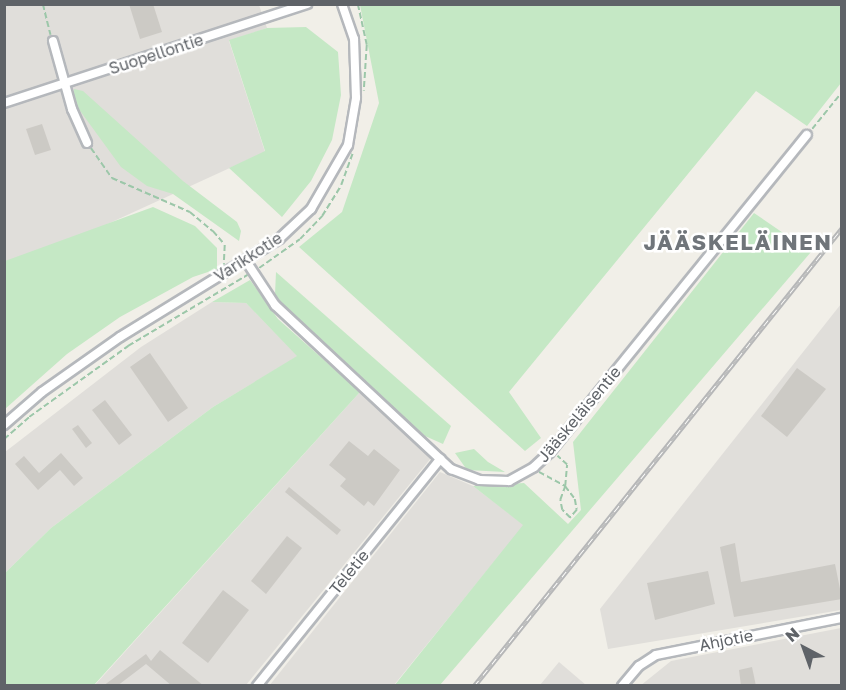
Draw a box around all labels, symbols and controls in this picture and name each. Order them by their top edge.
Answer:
street label: Suopellontie [106,30,206,78]
street label: Varikkotie [211,228,285,286]
district label: JÄÄSKELÄINEN [643,229,833,255]
street label: Jääskeläisentie [533,362,625,466]
street label: Teletie [325,546,373,598]
north arrow [774,618,834,678]
text: N [781,623,803,646]
street label: Ahjotie [697,625,755,655]

